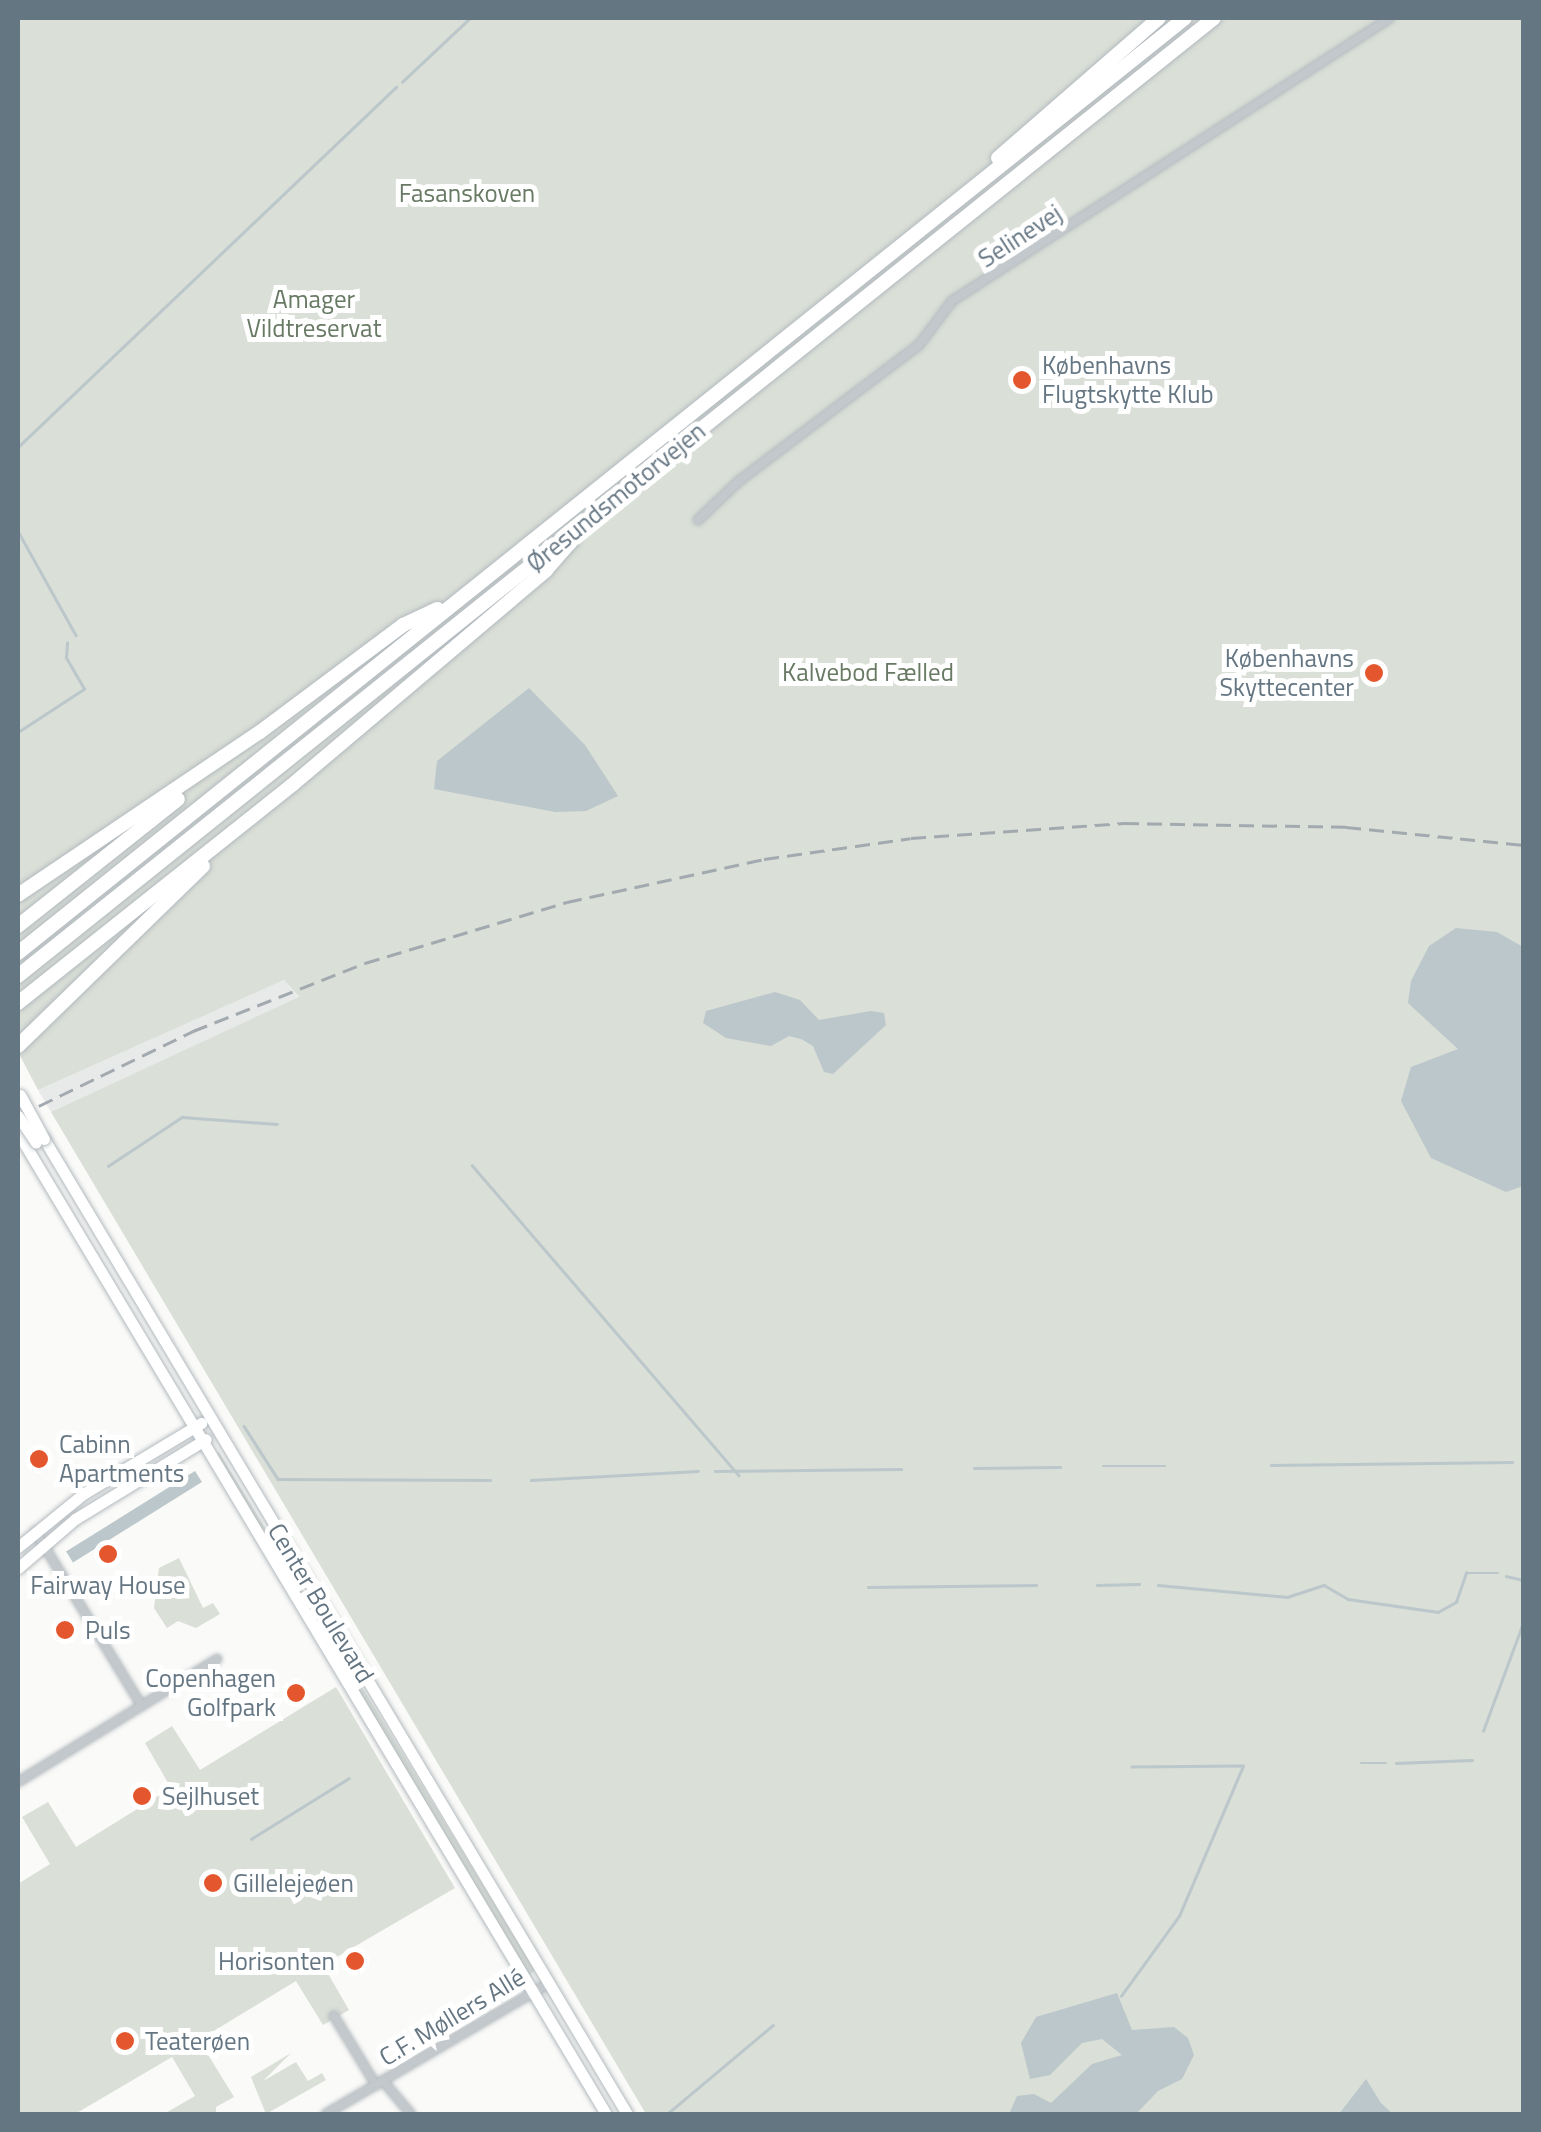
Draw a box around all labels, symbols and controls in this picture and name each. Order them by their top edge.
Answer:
park label: Fasanskoven [399,178,535,208]
street label: Selinevej [973,198,1067,274]
park label: Amager Vildtreservat [247,285,381,344]
place label: Københavns Flugtskytte Klub [1042,351,1214,410]
marker: Københavns Flugtskytte Klub [1011,369,1033,391]
street label: Øresundsmotorvejen [521,416,711,578]
place label: Københavns Skyttecenter [1219,644,1354,703]
park label: Kalvebod Fælled [782,657,954,687]
marker: Københavns Skyttecenter [1363,662,1385,684]
place label: Cabinn Apartments [59,1430,184,1489]
marker: Cabinn Apartments [28,1448,50,1470]
street label: Center Boulevard [262,1518,380,1688]
marker: Fairway House [97,1543,119,1565]
place label: Fairway House [30,1570,186,1600]
place label: Puls [85,1615,130,1645]
marker: Puls [54,1619,76,1641]
place label: Copenhagen Golfpark [145,1664,276,1723]
marker: Copenhagen Golfpark [285,1682,307,1704]
place label: Sejlhuset [162,1781,259,1811]
marker: Sejlhuset [131,1785,153,1807]
place label: Gillelejeøen [233,1868,354,1898]
marker: Gillelejeøen [202,1872,224,1894]
place label: Horisonten [218,1946,335,1976]
marker: Horisonten [344,1950,366,1972]
street label: C.F. Møllers Allé [374,1962,530,2072]
place label: Teaterøen [145,2026,250,2056]
marker: Teaterøen [114,2030,136,2052]

